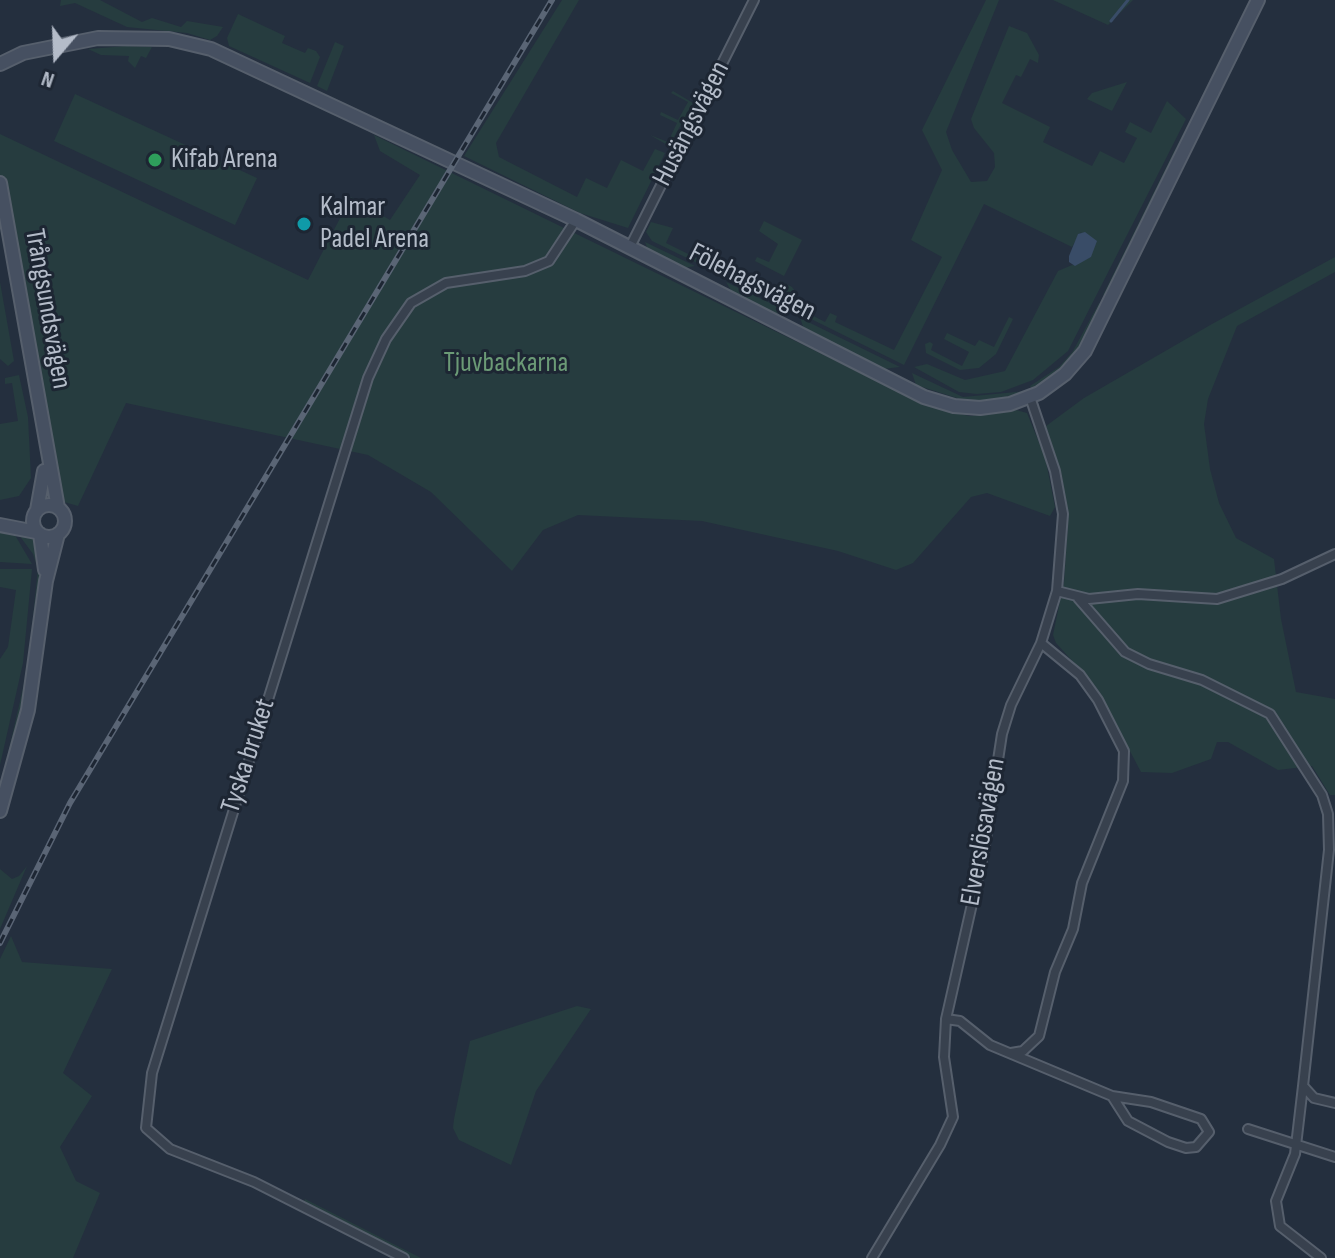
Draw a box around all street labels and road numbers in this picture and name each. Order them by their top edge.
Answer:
street label: Husängsvägen [646,56,738,192]
street label: Trångsundsvägen [16,226,78,392]
street label: Fölehagsvägen [683,237,821,329]
street label: Tyska bruket [215,695,283,817]
street label: Elverslösavägen [955,756,1013,908]

